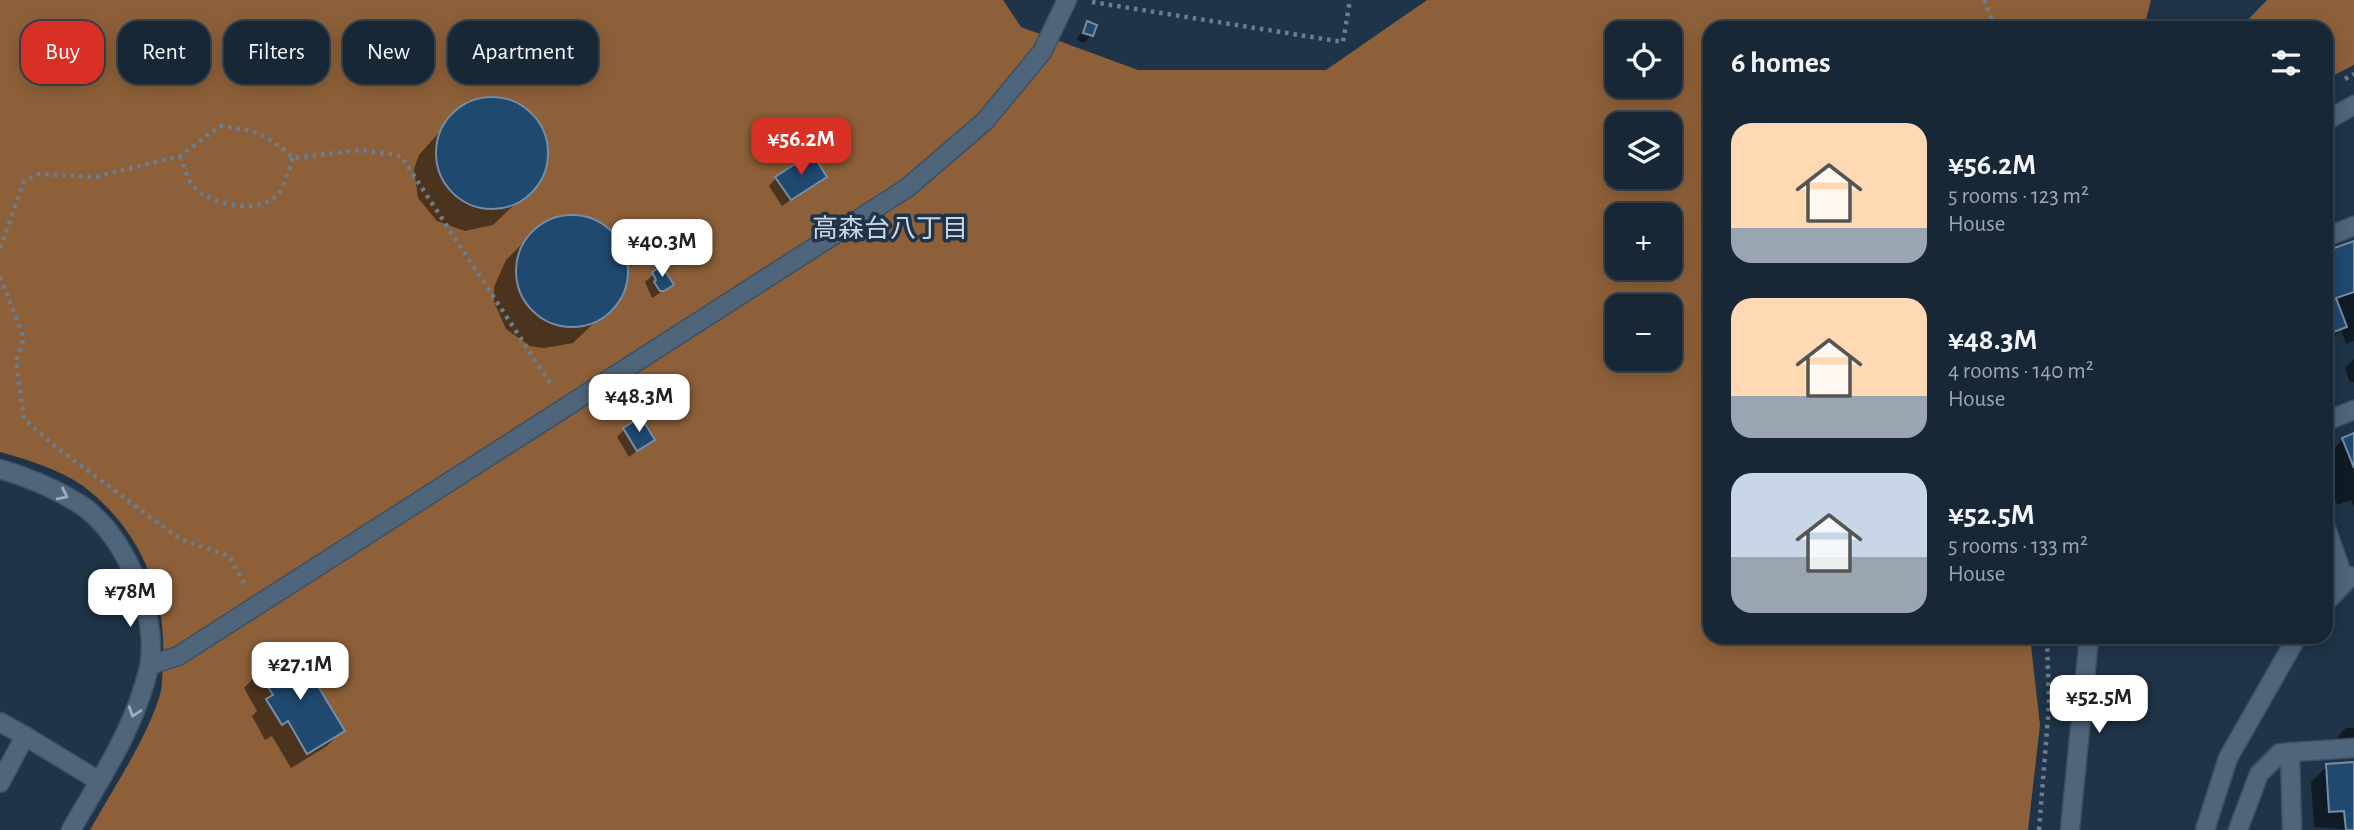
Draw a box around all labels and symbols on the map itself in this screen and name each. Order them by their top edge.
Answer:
pin: ¥56.2M [744,118,858,177]
district label: 高森台八丁目 [812,215,968,242]
pin: ¥40.3M [605,219,719,279]
pin: ¥48.3M [582,374,696,434]
one-way arrow [56,486,68,500]
pin: ¥78M [89,570,171,629]
pin: ¥27.1M [243,642,357,702]
pin: ¥52.5M [2042,676,2156,735]
one-way arrow [128,705,142,718]

